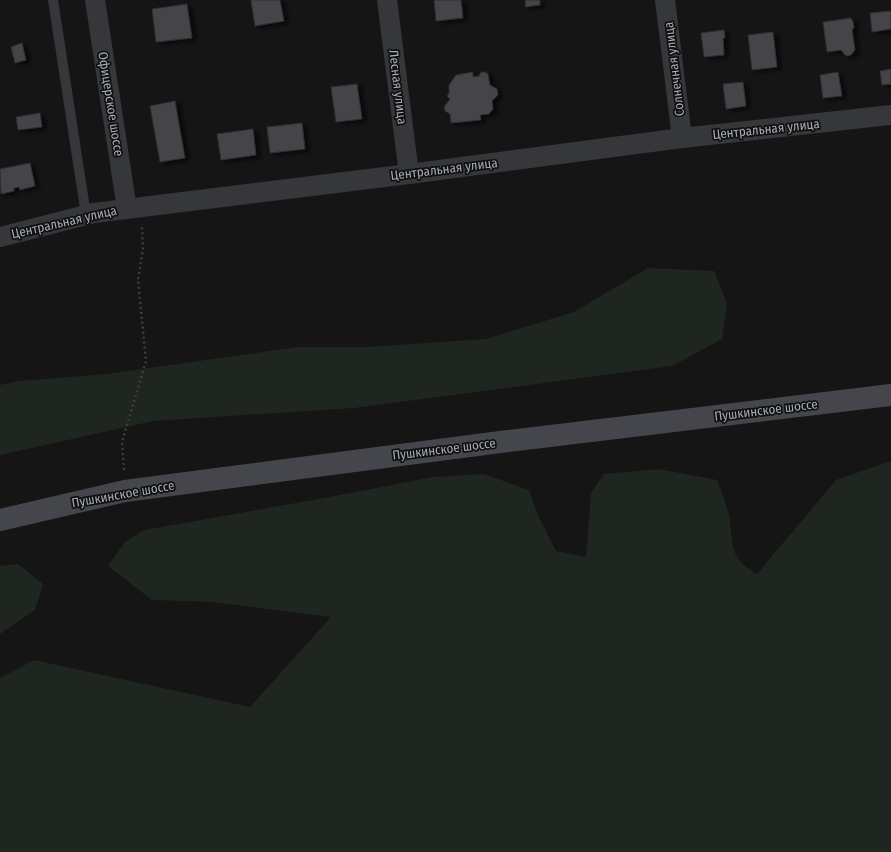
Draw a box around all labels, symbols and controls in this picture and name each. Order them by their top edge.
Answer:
street label: Солнечная улица [661,21,687,117]
street label: Лесная улица [386,49,410,125]
street label: Офицерское шоссе [95,51,127,157]
street label: Центральная улица [712,116,820,142]
street label: Центральная улица [390,155,498,183]
street label: Центральная улица [10,203,118,241]
street label: Пушкинское шоссе [713,396,819,424]
street label: Пушкинское шоссе [391,435,497,463]
street label: Пушкинское шоссе [70,478,176,510]

